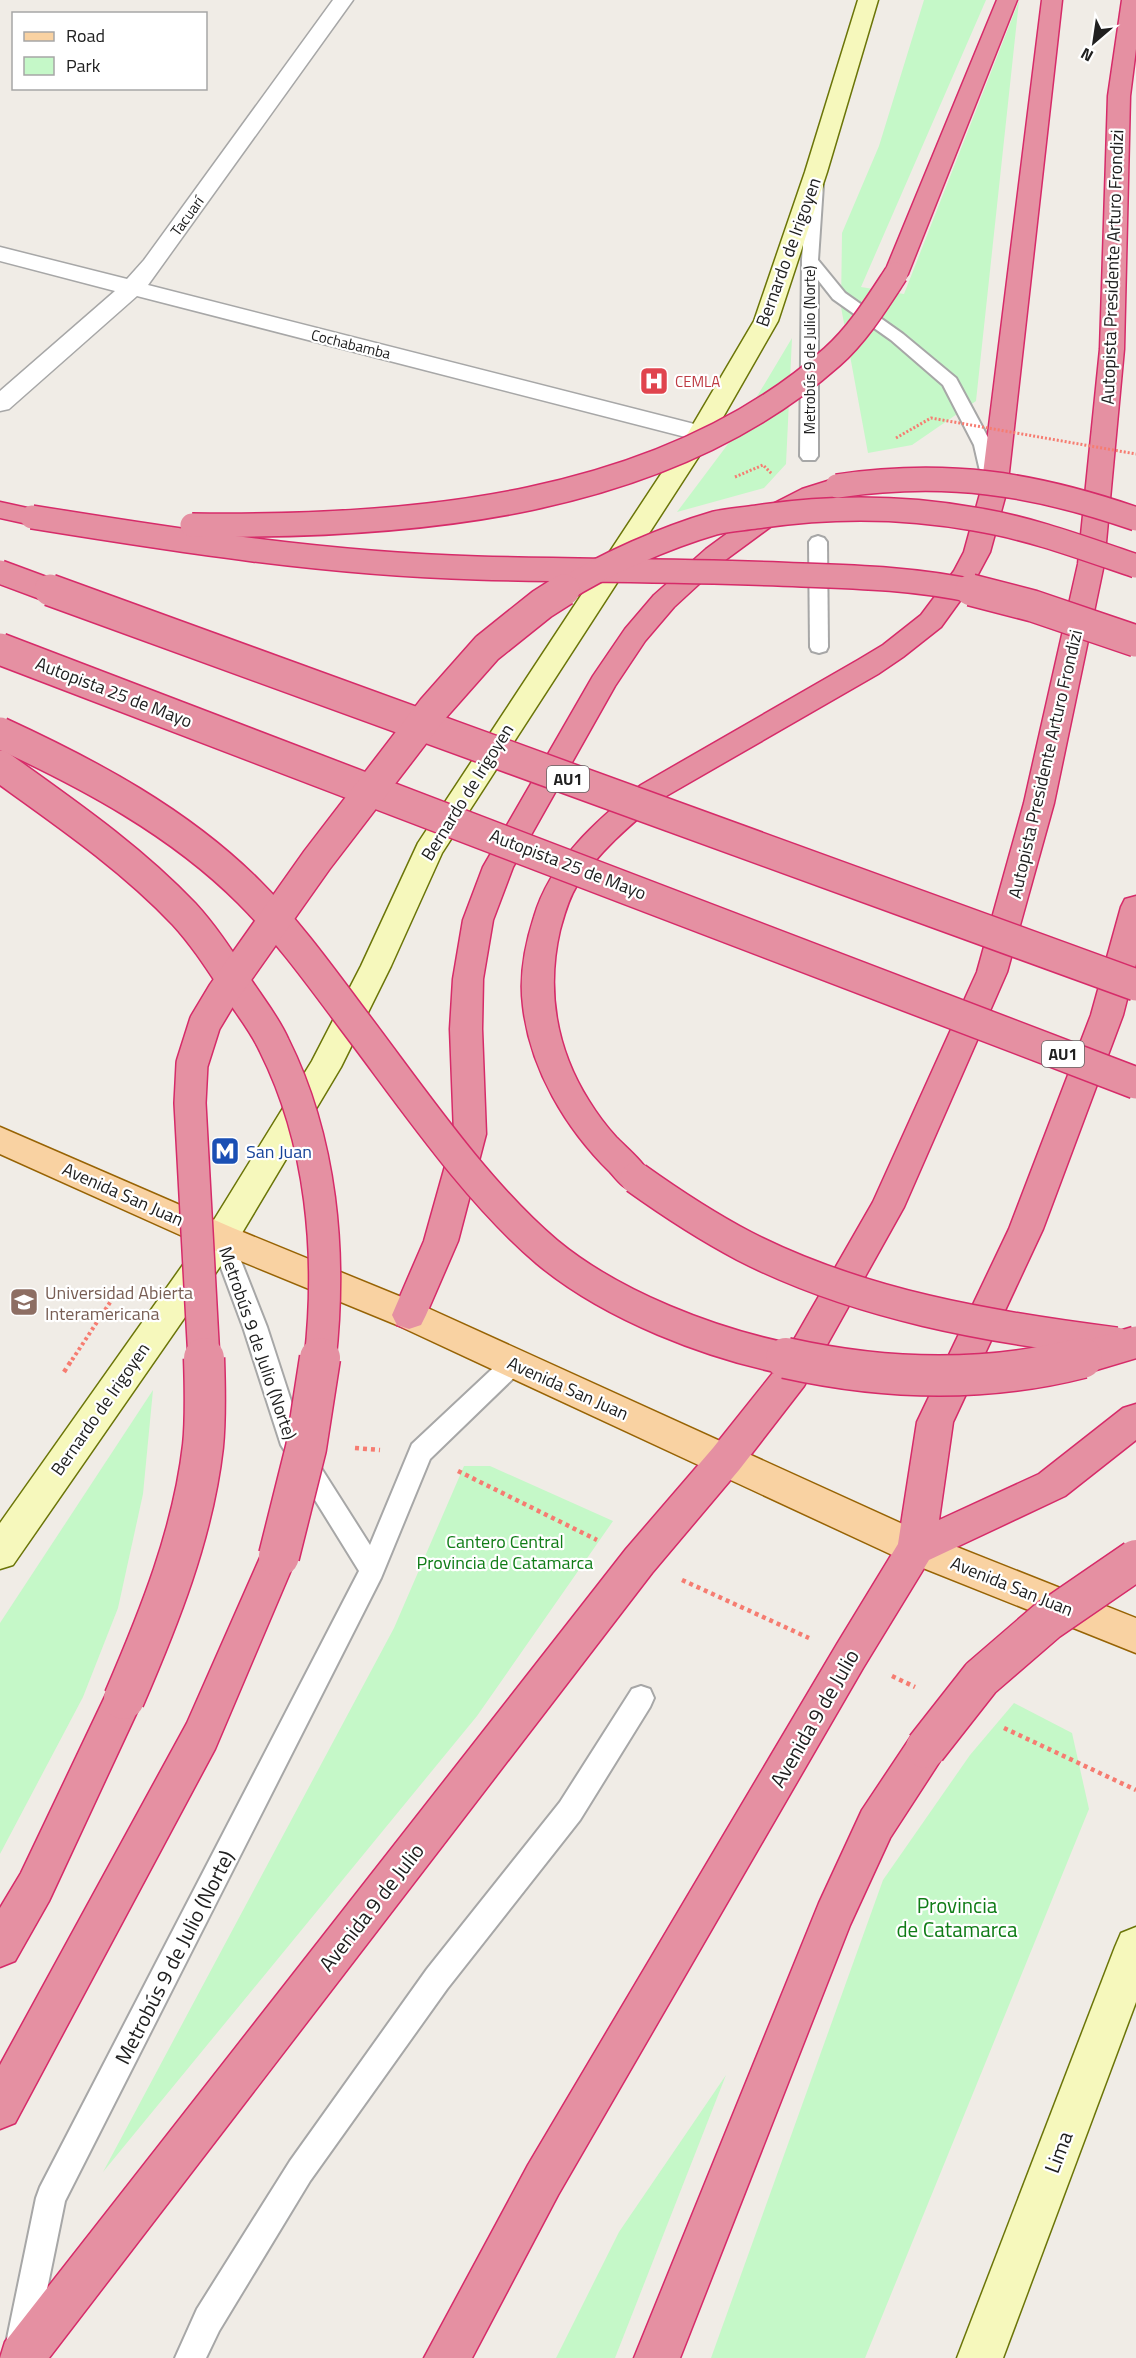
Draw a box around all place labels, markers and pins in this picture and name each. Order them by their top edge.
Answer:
hospital icon: CEMLA [638,365,670,397]
place label: CEMLA [675,370,720,393]
metro station icon: San Juan [209,1135,241,1167]
place label: San Juan [246,1138,312,1165]
place label: Universidad Abierta Interamericana [45,1279,193,1327]
school or university icon: Universidad Abierta Interamericana [8,1286,40,1318]

